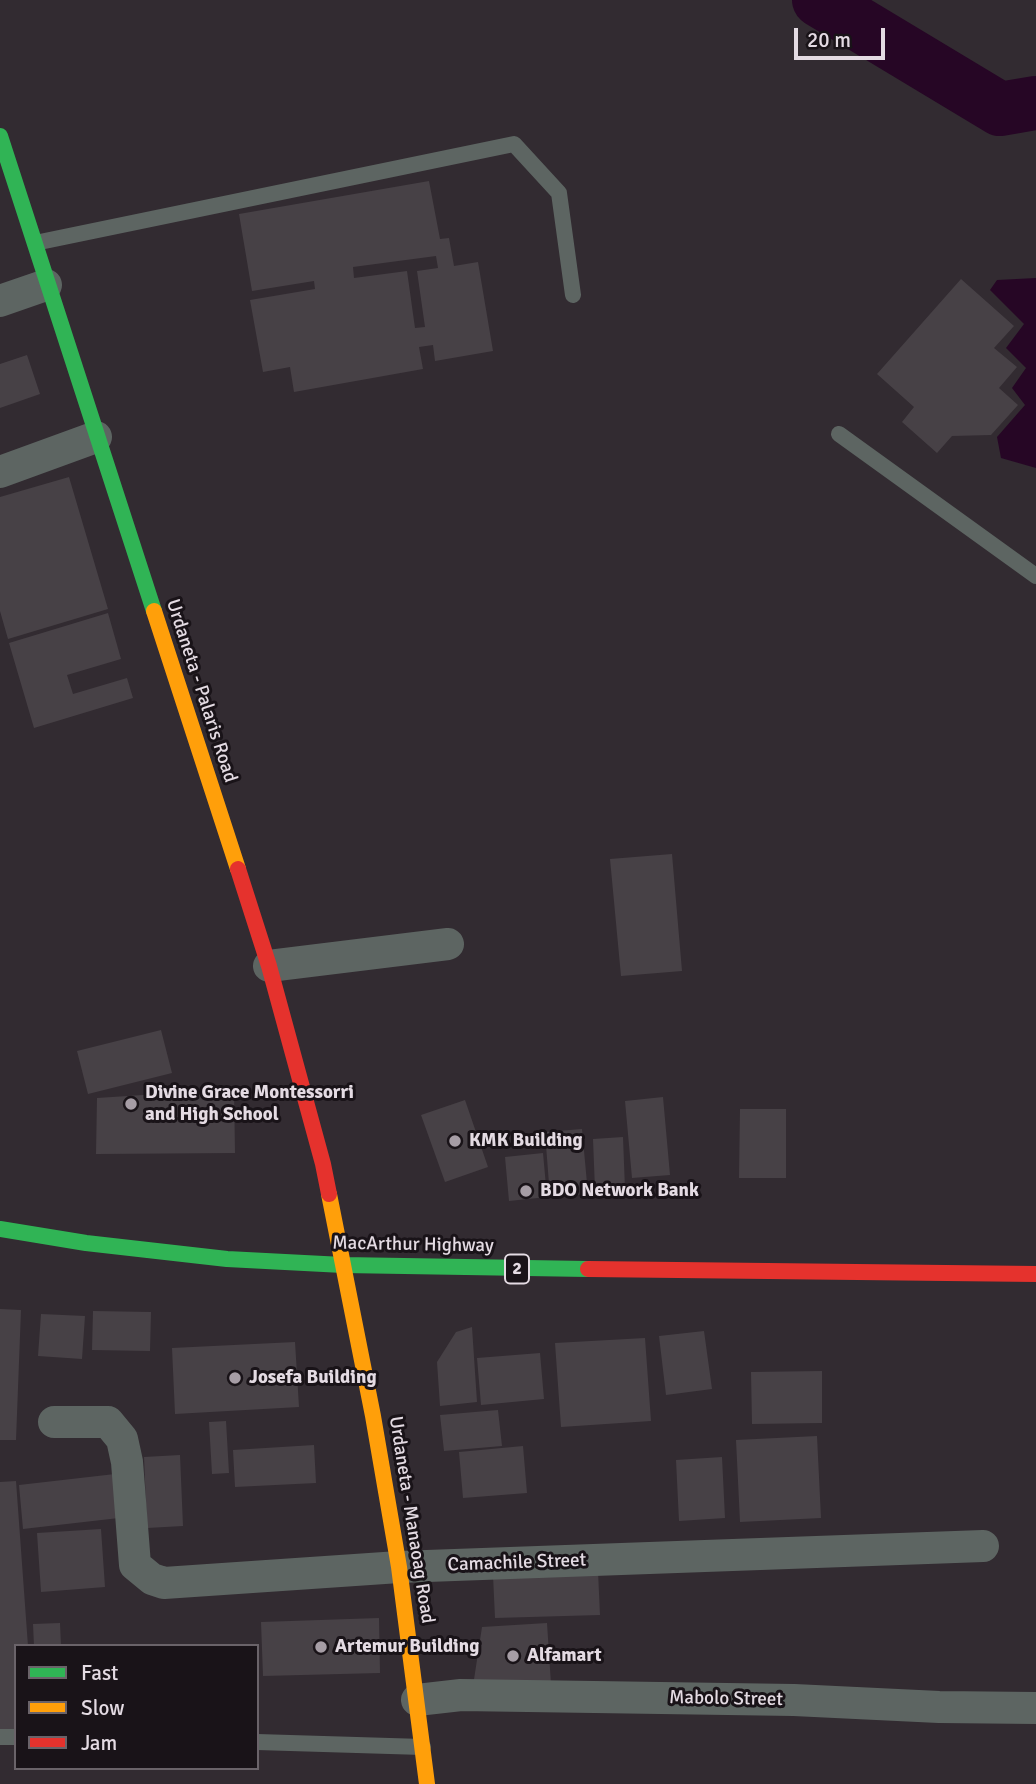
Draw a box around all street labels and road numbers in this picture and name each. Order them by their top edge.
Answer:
street label: Urdaneta - Palaris Road [161,597,241,785]
street label: MacArthur Highway [332,1232,494,1258]
road number: 2 [505,1254,529,1284]
street label: Urdaneta - Manaoag Road [383,1415,439,1625]
street label: Camachile Street [447,1549,587,1577]
street label: Mabolo Street [669,1687,783,1711]

